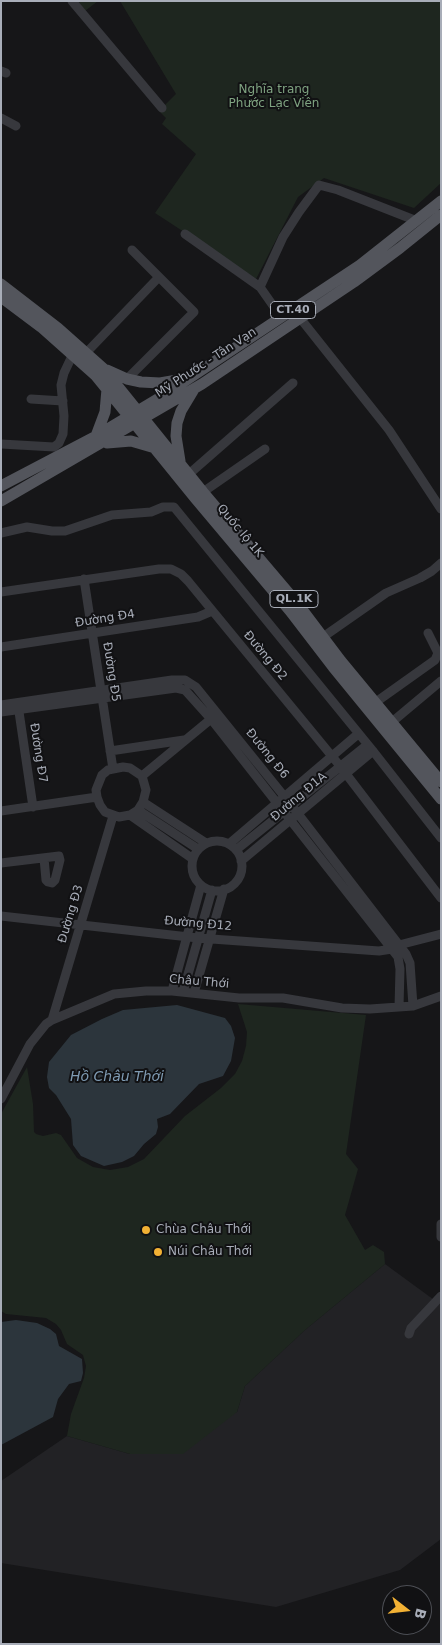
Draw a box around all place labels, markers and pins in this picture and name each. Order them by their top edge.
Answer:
place label: Chùa Châu Thới [156,1223,251,1237]
marker: Chùa Châu Thới [140,1224,152,1236]
place label: Núi Châu Thới [168,1245,252,1259]
marker: Núi Châu Thới [152,1246,164,1258]

